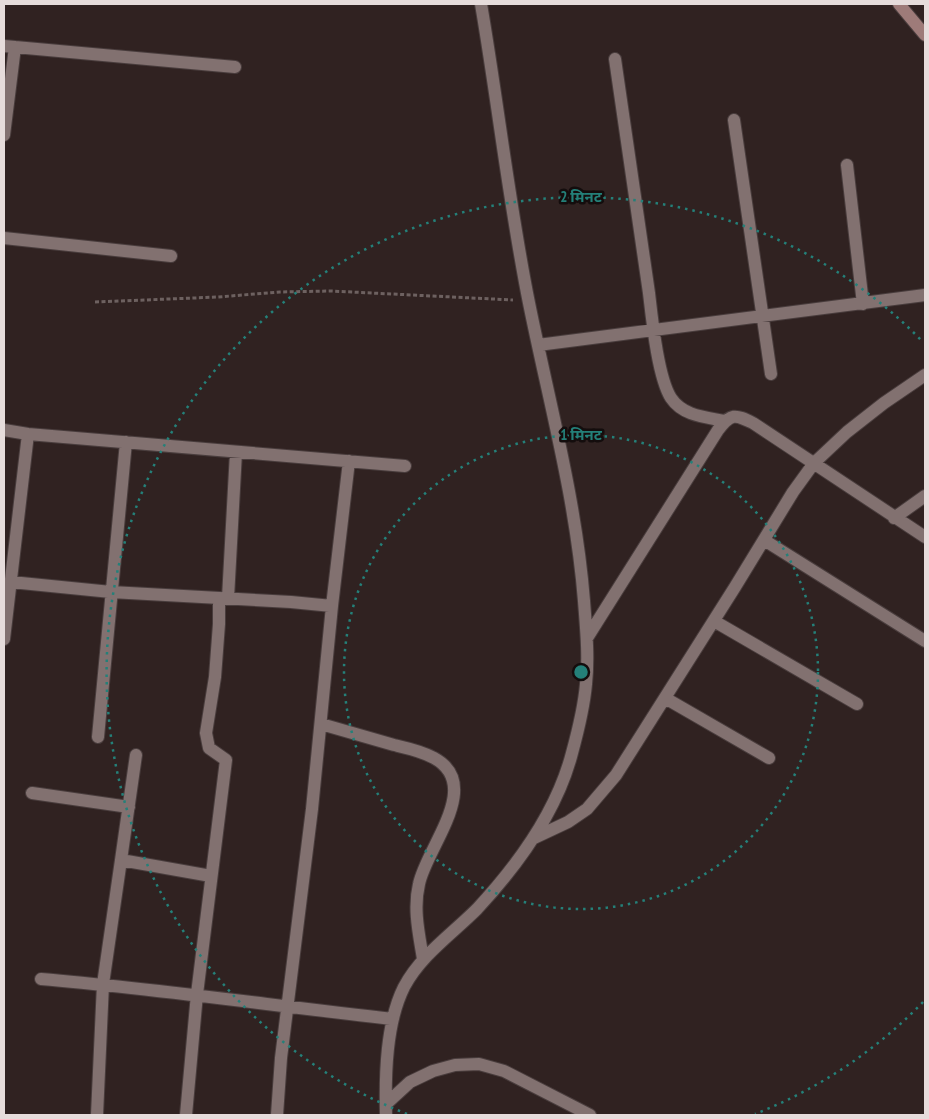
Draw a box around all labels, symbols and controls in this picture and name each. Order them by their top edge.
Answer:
text: 2 मिनट [560,187,603,206]
text: 1 मिनट [560,425,603,444]
centre of rings [572,663,590,681]

